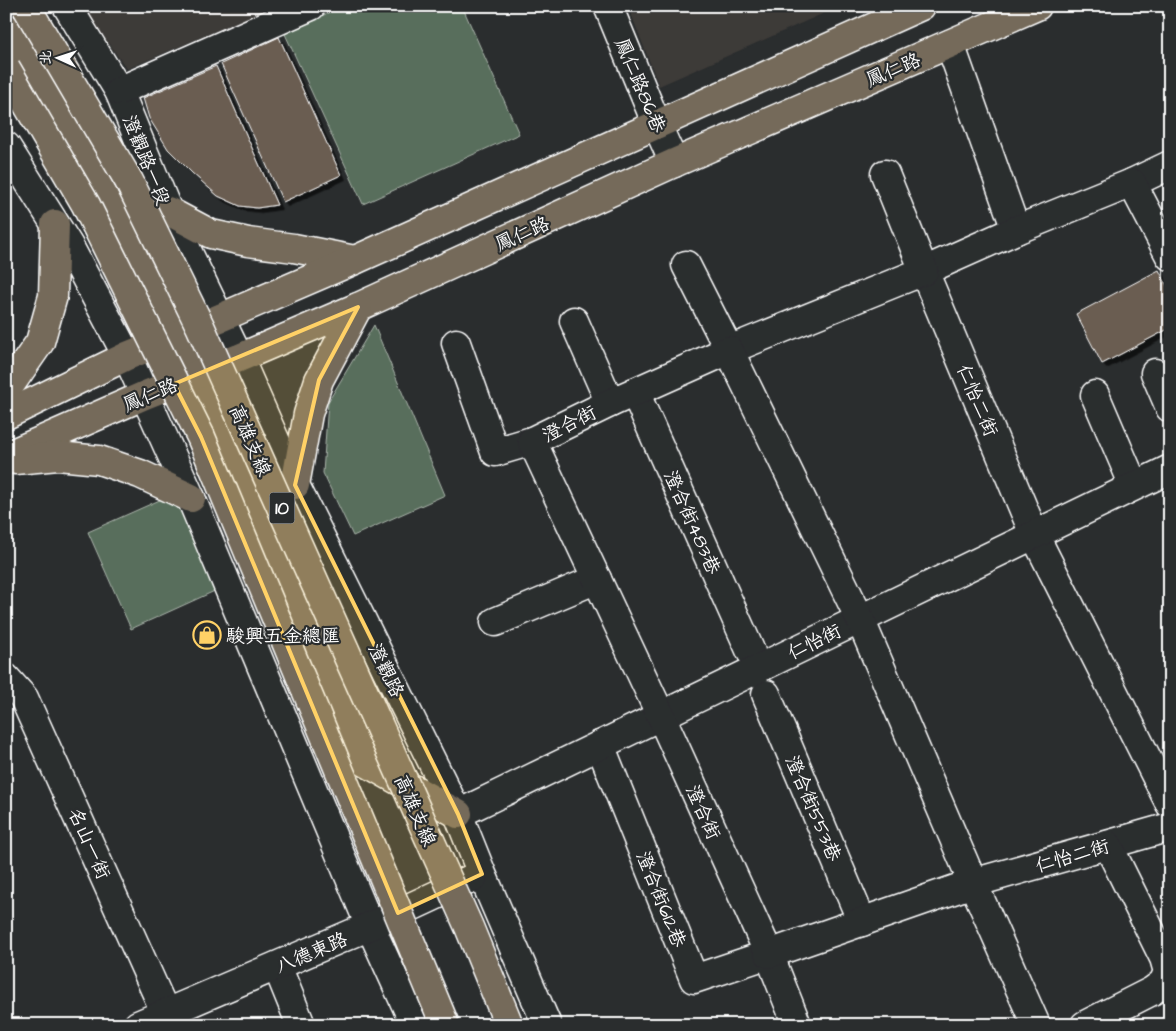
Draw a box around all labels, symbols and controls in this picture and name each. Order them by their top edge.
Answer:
north arrow [32,32,82,82]
street label: 鳳仁路86巷 [608,34,672,137]
street label: 鳳仁路 [862,47,925,94]
text: 北 [36,50,56,65]
street label: 澄觀路一段 [115,111,176,210]
street label: 鳳仁路 [491,210,554,258]
street label: 仁怡二街 [949,360,1004,441]
street label: 鳳仁路 [119,372,182,419]
street label: 澄合街 [538,399,601,449]
street label: 高雄支線 [222,400,277,481]
street label: 澄合街483巷 [657,466,727,579]
road number: 10 [270,492,294,524]
street label: 仁怡街 [783,618,846,667]
shop icon: 駿興五金總匯 [192,620,222,650]
place label: 駿興五金總匯 [226,623,340,650]
street label: 澄觀路 [361,639,410,702]
street label: 澄合街553巷 [778,751,847,866]
street label: 高雄支線 [387,770,442,851]
street label: 澄合街 [679,781,727,844]
street label: 名山一街 [61,803,116,884]
street label: 仁怡二街 [1032,833,1113,880]
street label: 澄合街612巷 [629,848,692,952]
street label: 八德東路 [271,926,352,981]

